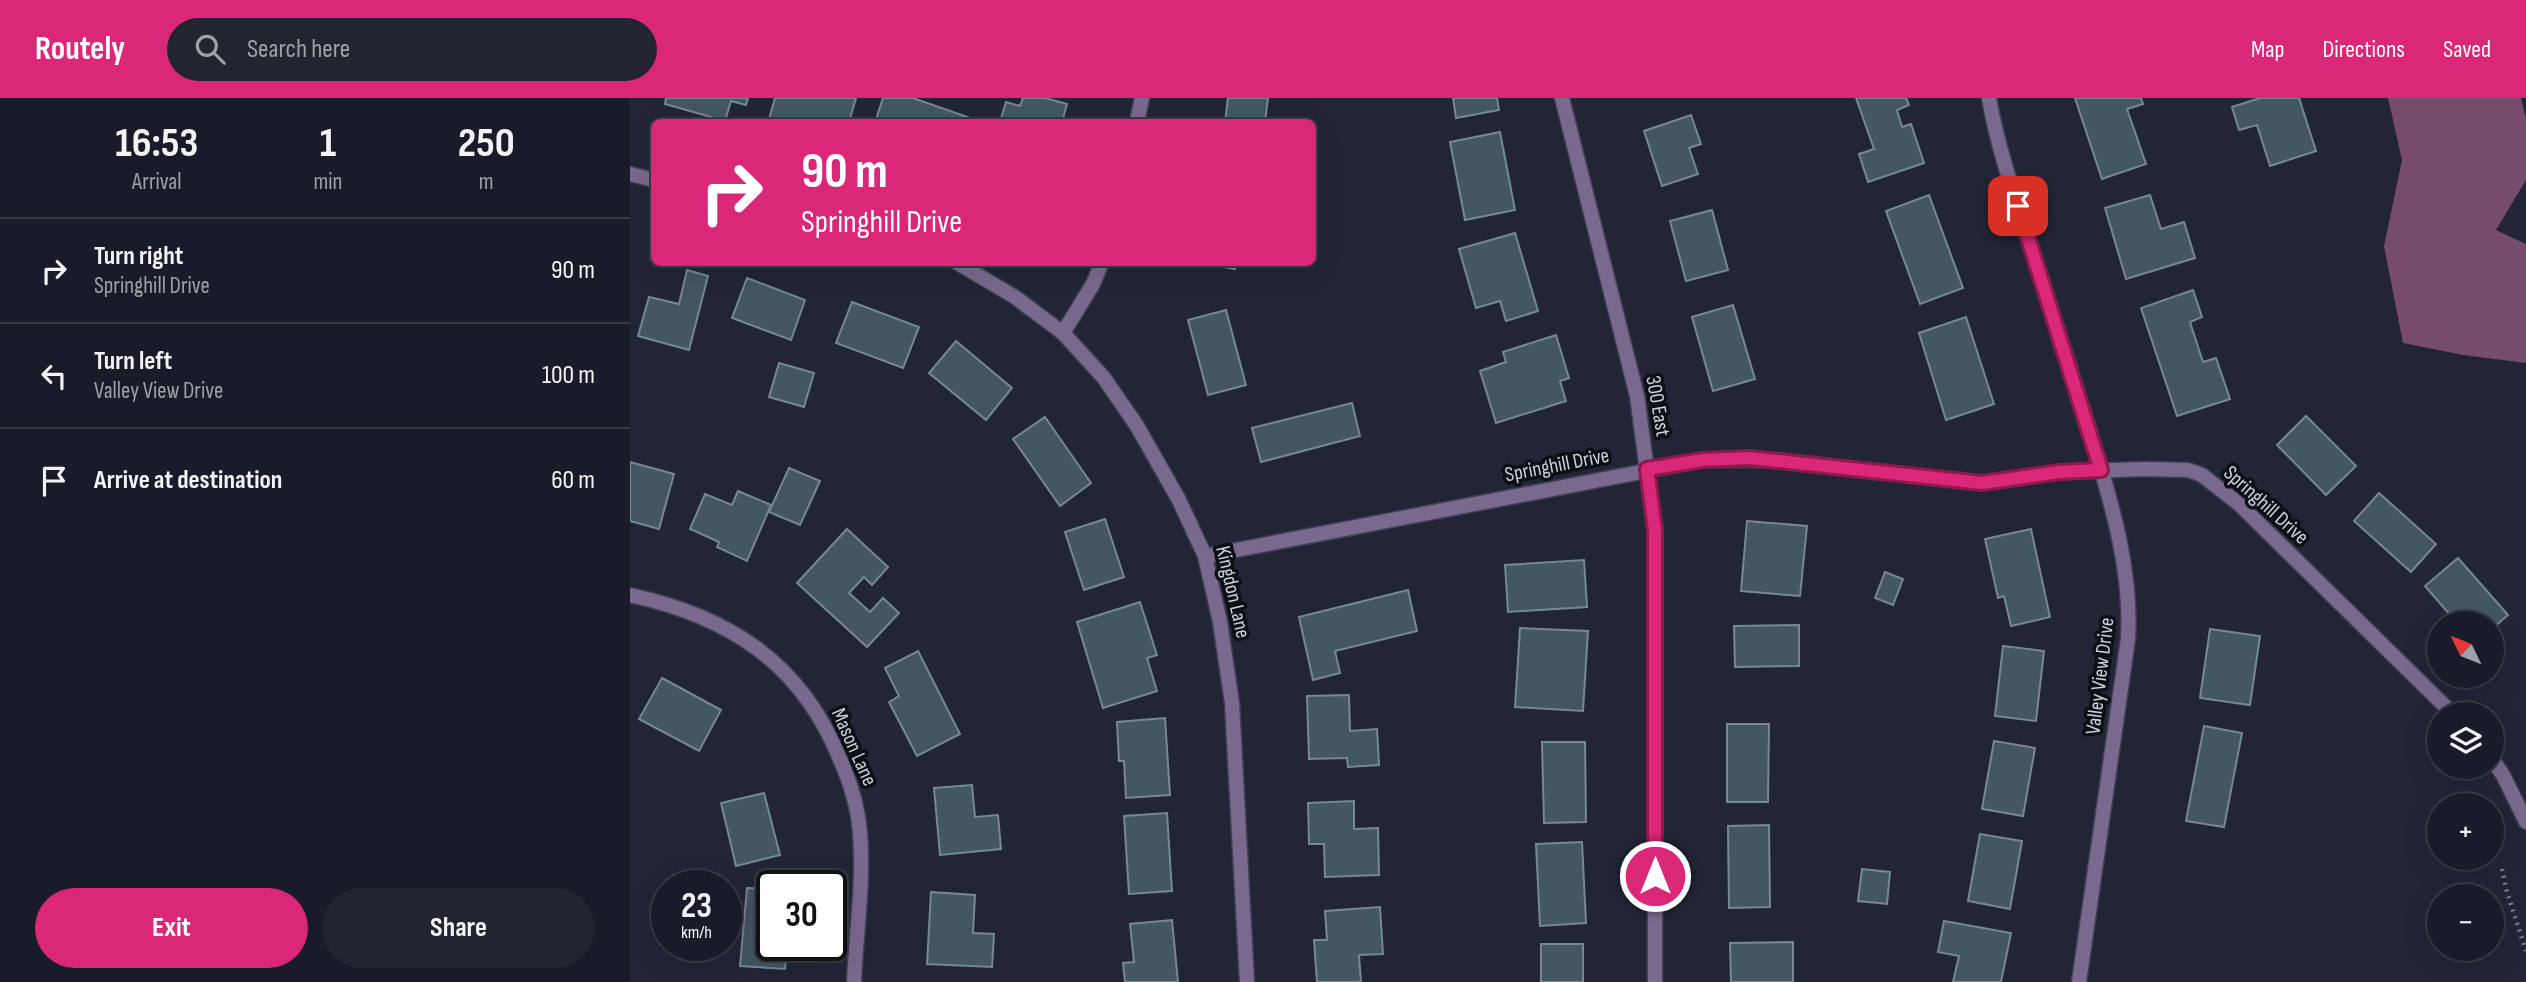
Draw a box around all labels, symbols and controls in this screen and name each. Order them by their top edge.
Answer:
search box [167,18,657,81]
text: Routely [35,29,125,69]
icon: search [191,30,229,68]
text: Search here [247,34,350,65]
text: Map [2251,35,2284,64]
text: Directions [2322,35,2405,64]
text: Saved [2443,35,2491,64]
text: 16:53 [115,118,198,169]
text: 1 [320,118,336,169]
text: 250 [458,118,515,169]
text: 90 m [801,143,888,202]
icon: right [686,147,777,238]
text: Arrival [132,168,182,196]
text: min [314,168,342,196]
text: m [479,168,494,196]
pin [1988,176,2048,236]
icon: arrive [1999,187,2037,225]
text: Springhill Drive [801,203,962,242]
text: Turn right [94,241,183,272]
icon: right [35,252,73,290]
text: 90 m [551,255,595,286]
text: Springhill Drive [94,272,210,300]
text: Turn left [94,346,172,377]
icon: left [35,357,73,395]
text: 100 m [542,360,595,391]
street label: 300 East [1640,374,1676,438]
text: Valley View Drive [94,377,223,405]
street label: Springhill Drive [1503,443,1611,487]
street label: Springhill Drive [2218,460,2314,550]
icon: arrive [35,462,73,500]
text: Arrive at destination [94,465,282,496]
text: 60 m [551,465,595,496]
street label: Kingdon Lane [1210,543,1256,641]
north arrow [2427,611,2504,688]
map controls [2427,611,2504,961]
street label: Valley View Drive [2080,616,2120,736]
button: layers [2427,702,2504,779]
street label: Mason Lane [826,704,882,790]
button: + [2427,793,2504,870]
position arrow [1618,839,1692,913]
speed limit sign: 30 [756,870,847,961]
button: − [2427,884,2504,961]
text: 23 [681,885,712,928]
button: Exit [35,888,308,968]
button: Share [322,888,595,968]
text: km/h [681,922,712,943]

